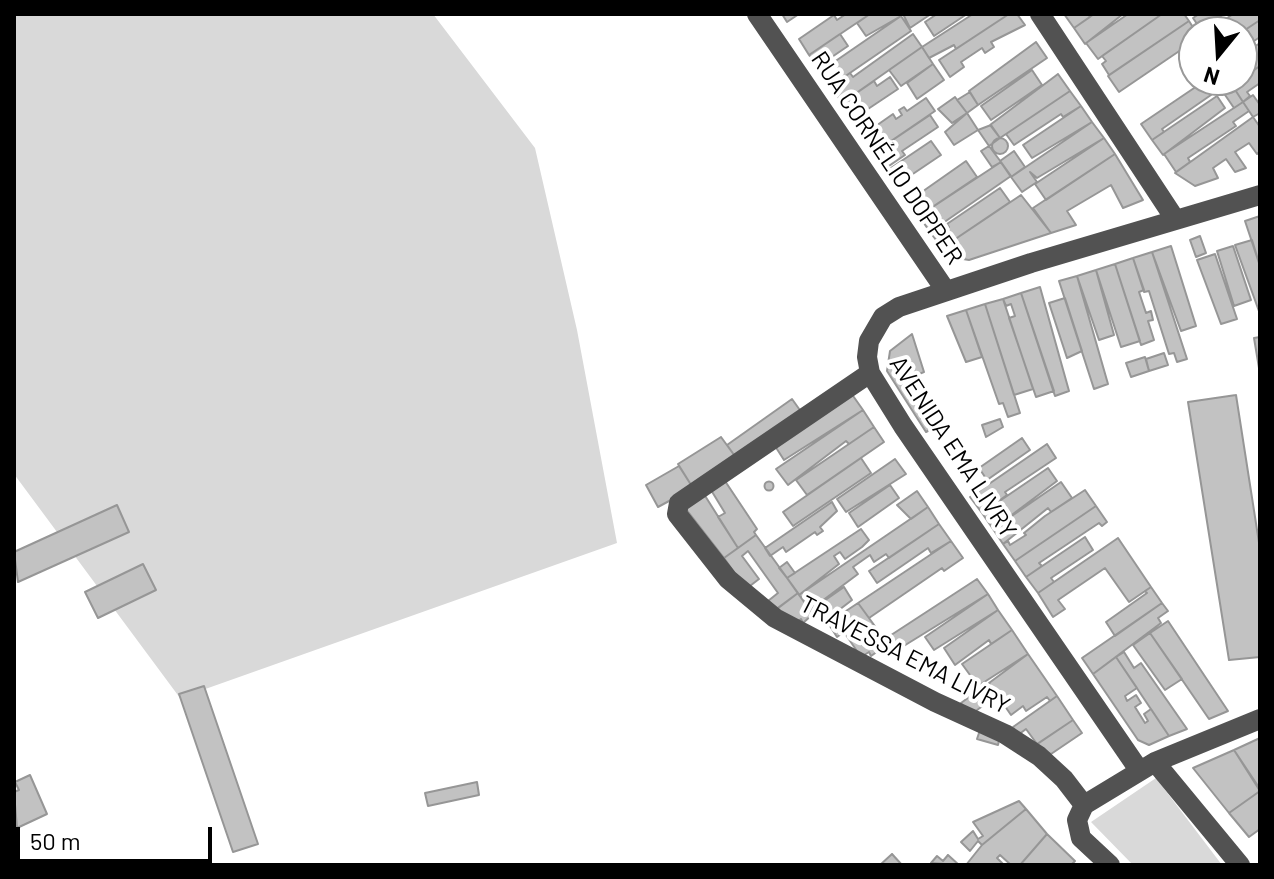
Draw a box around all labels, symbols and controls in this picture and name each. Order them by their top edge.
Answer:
north arrow [1178,16,1258,96]
street label: RUA CORNÉLIO DOPPER [805,46,969,270]
text: N [1200,62,1222,92]
street label: AVENIDA EMA LIVRY [884,351,1022,543]
street label: TRAVESSA EMA LIVRY [795,590,1015,720]
scale bar [20,811,216,861]
text: 50 m [30,826,81,855]

